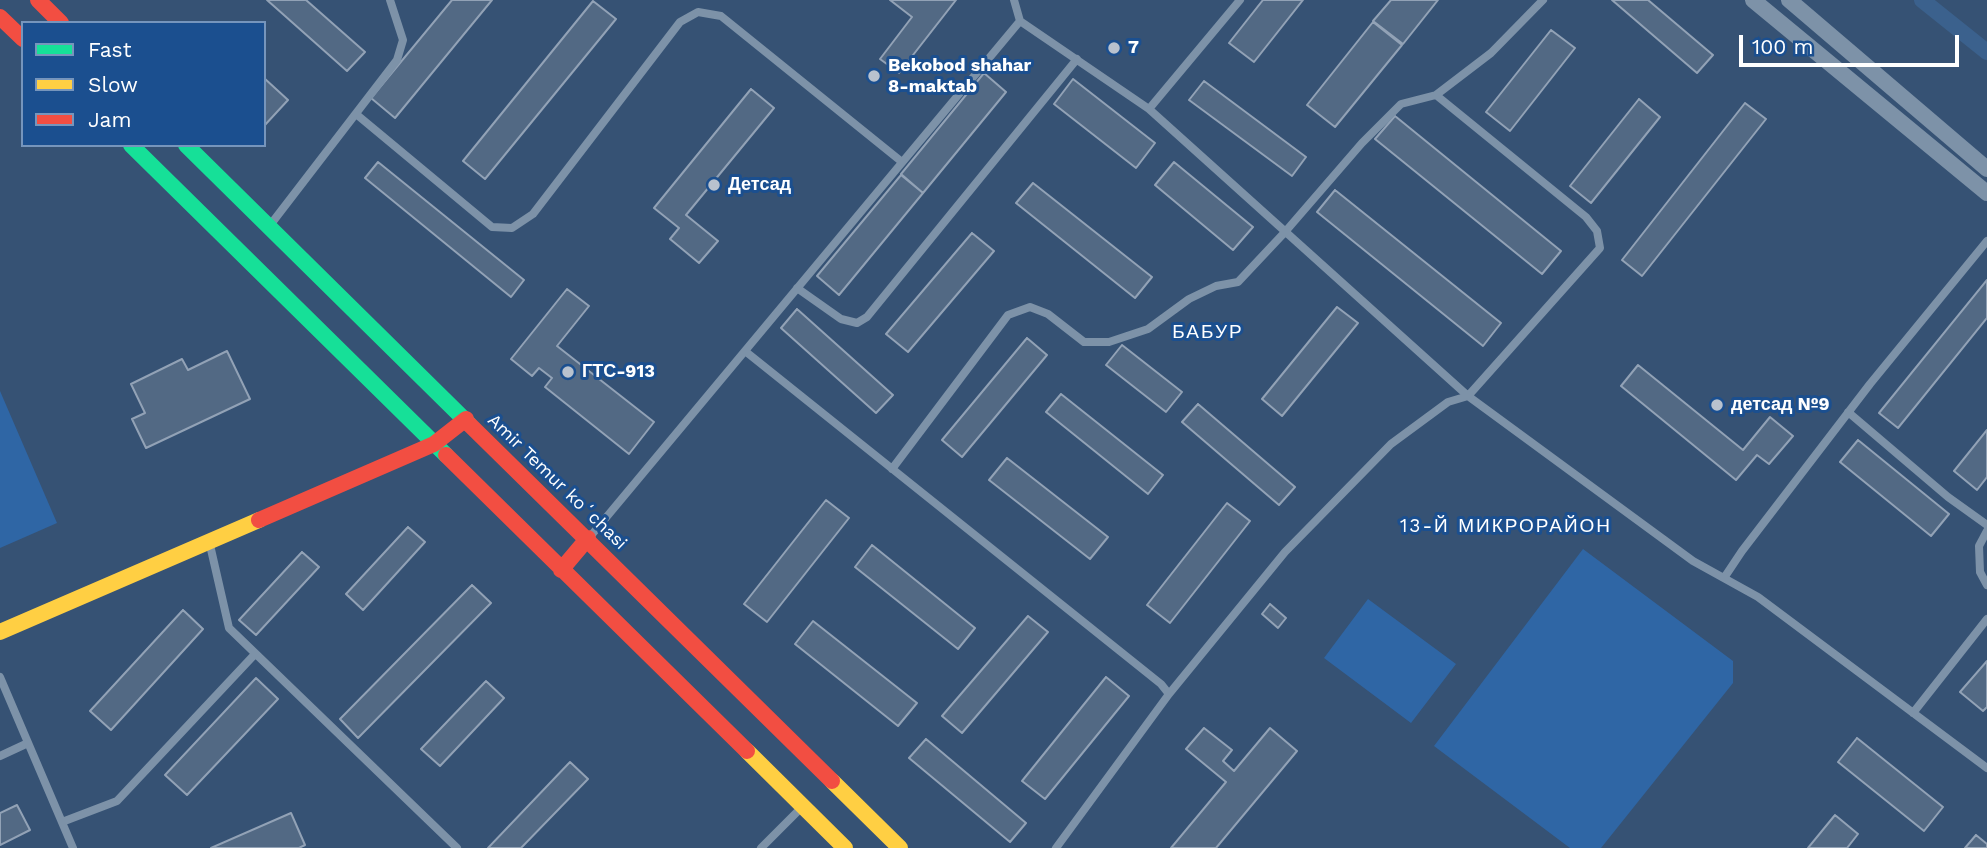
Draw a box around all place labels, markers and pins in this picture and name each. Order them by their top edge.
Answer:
place label: 7 [1128,37,1139,59]
marker: 7 [1106,40,1122,56]
place label: Bekobod shahar 8-maktab [888,55,1031,98]
marker: Bekobod shahar 8-maktab [866,68,882,84]
place label: Детсад [728,174,791,196]
marker: Детсад [706,177,722,193]
place label: ГТС-913 [582,361,655,383]
marker: ГТС-913 [560,364,576,380]
place label: детсад №9 [1731,394,1830,416]
marker: детсад №9 [1709,397,1725,413]

